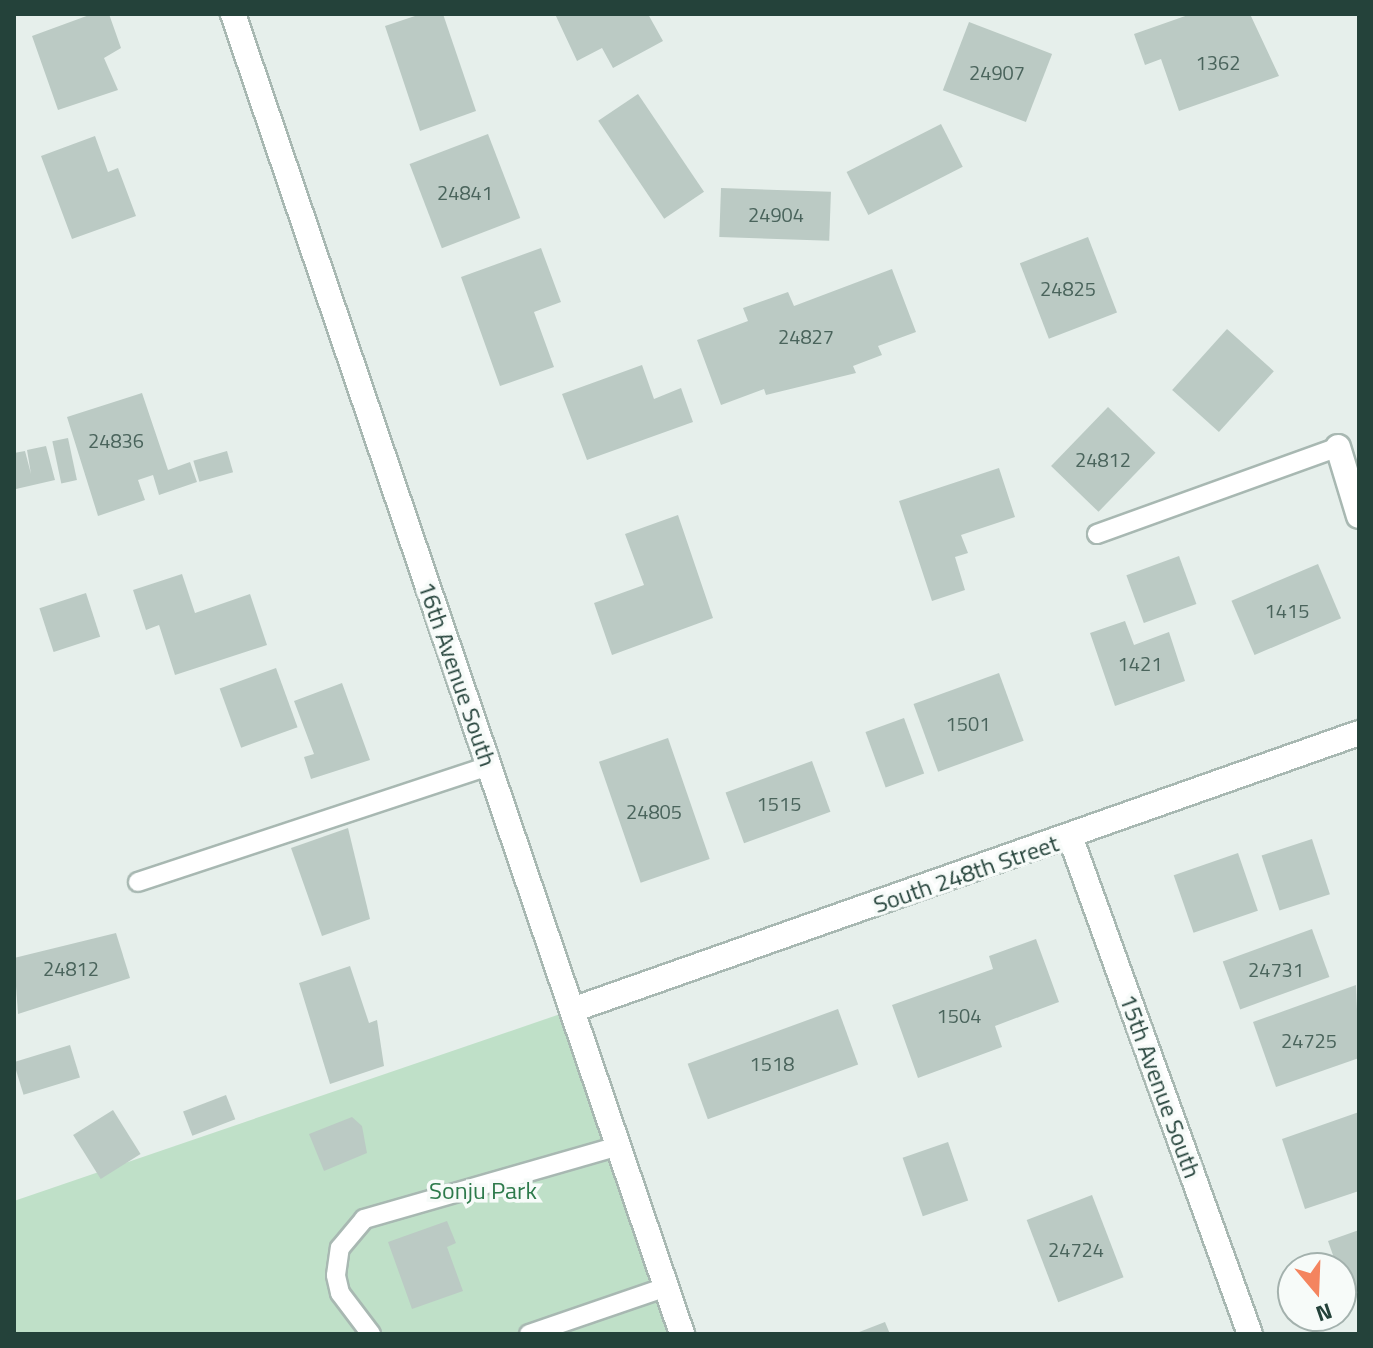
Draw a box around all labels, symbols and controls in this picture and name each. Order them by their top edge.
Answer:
house number: 1362 [1196,50,1240,74]
house number: 24907 [969,60,1025,84]
house number: 24841 [437,180,493,204]
house number: 24904 [748,202,804,226]
house number: 24825 [1040,276,1096,300]
house number: 24827 [778,324,834,348]
house number: 24836 [88,428,144,452]
house number: 24812 [1075,447,1131,471]
street label: 16th Avenue South [412,578,502,770]
house number: 1415 [1265,598,1309,622]
house number: 1421 [1118,651,1162,675]
house number: 1501 [946,711,990,735]
house number: 1515 [757,791,801,815]
house number: 24805 [626,799,682,823]
street label: South 248th Street [870,829,1062,919]
house number: 24812 [43,956,99,980]
house number: 24731 [1248,957,1304,981]
street label: 15th Avenue South [1113,990,1207,1182]
house number: 1504 [937,1003,981,1027]
house number: 24725 [1281,1028,1337,1052]
house number: 1518 [750,1051,794,1075]
park label: Sonju Park [429,1177,537,1205]
house number: 24724 [1048,1237,1104,1261]
north arrow [1277,1252,1357,1332]
text: N [1311,1294,1337,1331]

